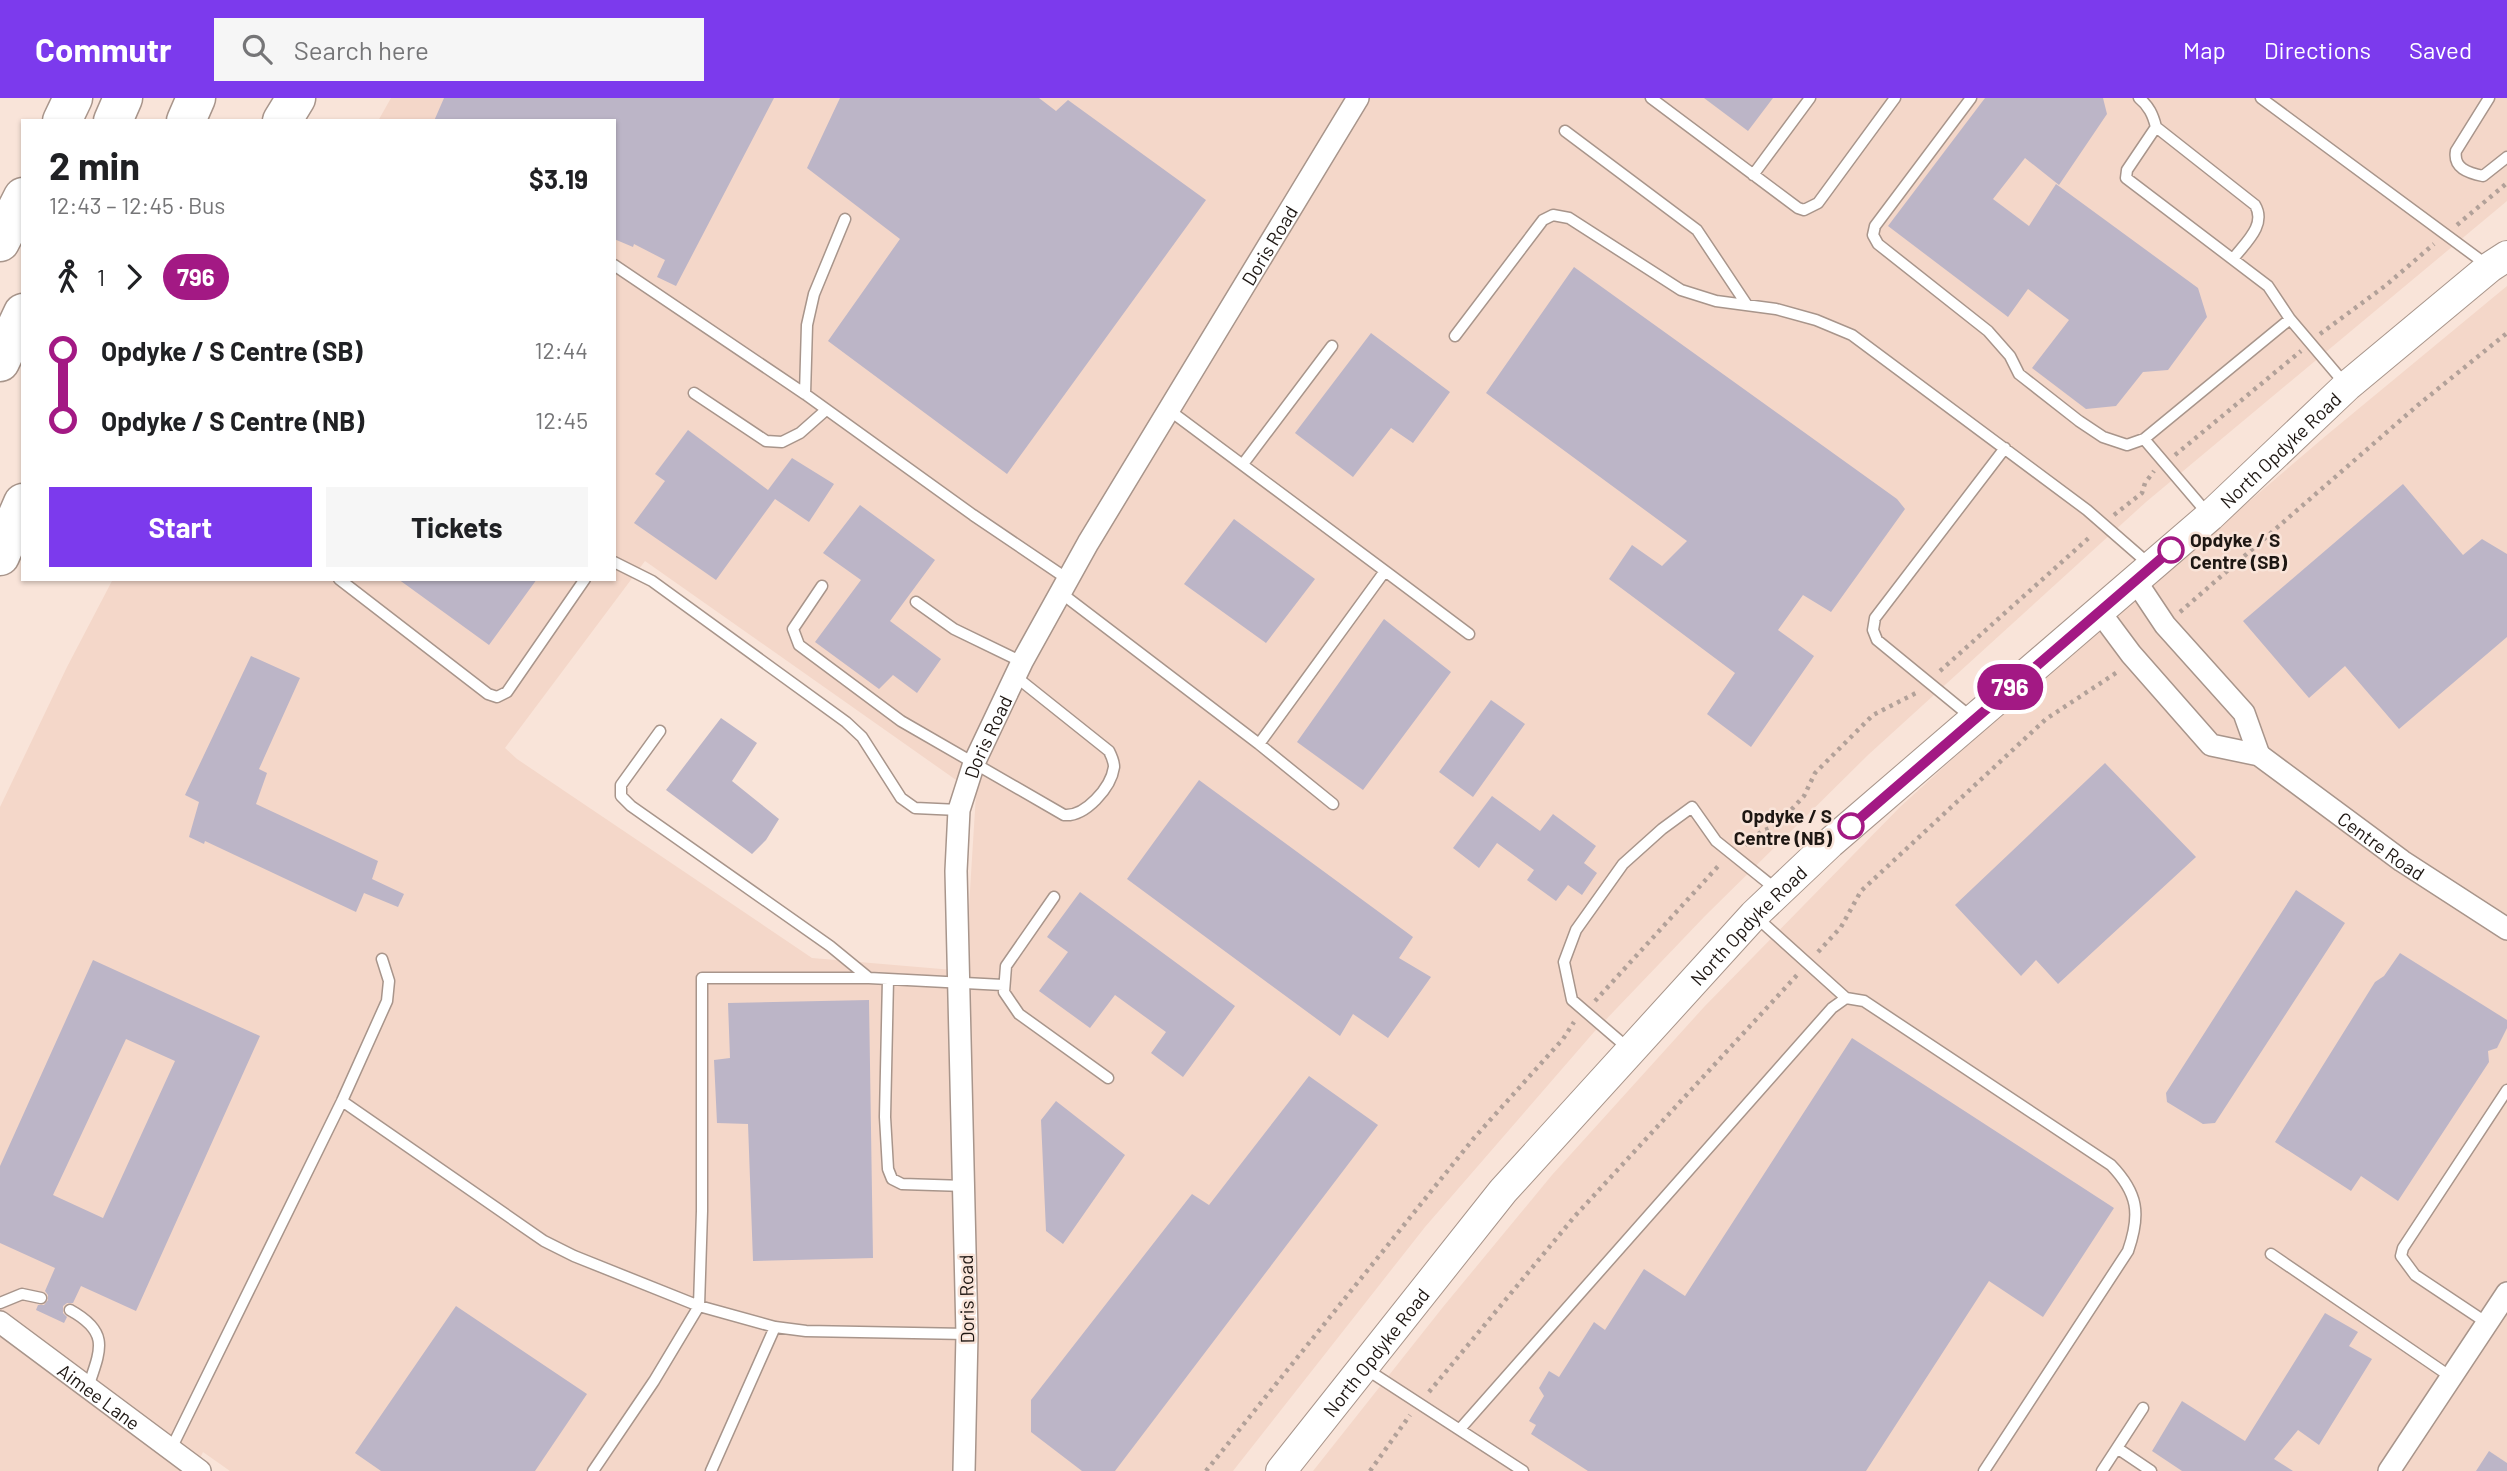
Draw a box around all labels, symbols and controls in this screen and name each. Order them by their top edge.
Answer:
search box [214,18,704,81]
text: Commutr [35,29,172,69]
icon: search [238,30,276,68]
text: Search here [294,34,429,65]
text: Map [2183,35,2226,64]
text: Directions [2264,35,2371,64]
text: Saved [2409,35,2472,64]
text: 2 min [49,142,140,188]
text: $3.19 [529,163,588,194]
text: 12:43 – 12:45 · Bus [49,191,225,219]
street label: Doris Road [1236,201,1302,289]
icon: walk [49,258,87,296]
icon: forward [115,258,153,296]
text: 796 [177,262,215,291]
text: 1 [97,263,105,291]
text: Opdyke / S Centre (SB) [101,335,363,366]
text: 12:44 [534,336,588,364]
street label: North Opdyke Road [2215,387,2345,512]
text: Opdyke / S Centre (NB) [101,405,364,436]
text: 12:45 [535,406,588,434]
button: Start [49,487,312,567]
button: Tickets [326,487,588,567]
place label: Opdyke / S Centre (SB) [2190,528,2287,573]
marker: Opdyke / S Centre (SB) [2158,537,2184,563]
line badge: 796 [1970,664,2050,710]
text: 796 [1991,672,2029,701]
street label: Doris Road [958,691,1016,781]
place label: Opdyke / S Centre (NB) [1734,804,1832,849]
street label: Centre Road [2334,806,2429,884]
marker: Opdyke / S Centre (NB) [1838,813,1864,839]
street label: North Opdyke Road [1685,860,1811,990]
street label: Doris Road [954,1254,978,1344]
street label: North Opdyke Road [1317,1283,1433,1421]
street label: Aimee Lane [54,1358,145,1434]

